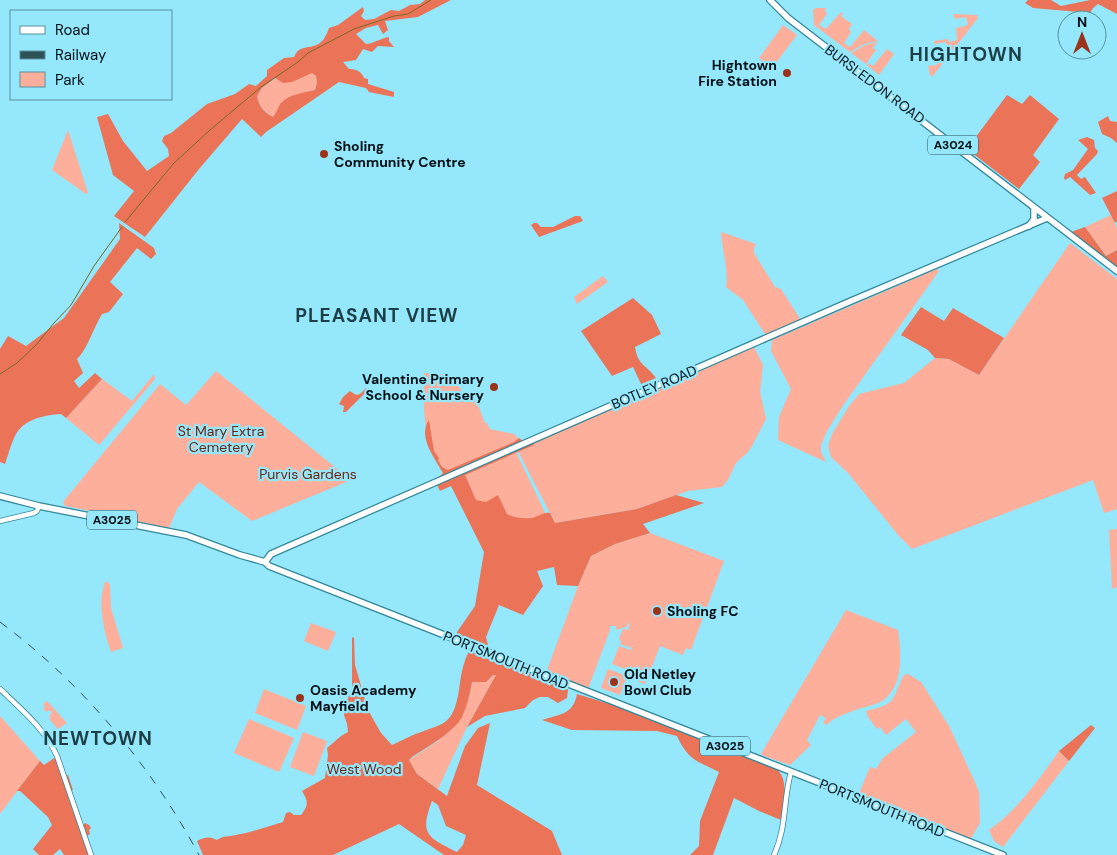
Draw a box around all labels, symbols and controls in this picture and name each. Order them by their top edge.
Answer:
legend [10,10,172,100]
north arrow [1057,10,1107,60]
text: N [1077,13,1087,31]
text: Road [55,20,90,40]
street label: BURSLEDON ROAD [821,41,929,127]
district label: HIGHTOWN [909,42,1023,67]
text: Railway [55,45,107,65]
place label: Hightown Fire Station [698,56,777,90]
marker: Hightown Fire Station [781,67,793,79]
text: Park [55,70,85,90]
road number: A3024 [928,136,978,154]
place label: Sholing Community Centre [334,137,466,171]
marker: Sholing Community Centre [318,148,330,160]
district label: PLEASANT VIEW [295,303,459,328]
street label: BOTLEY ROAD [609,361,699,413]
place label: Valentine Primary School & Nursery [362,370,485,404]
marker: Valentine Primary School & Nursery [488,381,500,393]
park label: St Mary Extra Cemetery [178,422,264,456]
park label: Purvis Gardens [259,465,357,483]
road number: A3025 [87,510,137,530]
place label: Sholing FC [667,602,739,620]
marker: Sholing FC [651,605,663,617]
street label: PORTSMOUTH ROAD [441,627,571,693]
place label: Old Netley Bowl Club [624,665,697,699]
marker: Old Netley Bowl Club [608,676,620,688]
place label: Oasis Academy Mayfield [310,681,417,715]
marker: Oasis Academy Mayfield [294,692,306,704]
district label: NEWTOWN [43,726,153,751]
road number: A3025 [700,736,750,756]
park label: West Wood [327,760,401,778]
street label: PORTSMOUTH ROAD [817,775,947,841]

